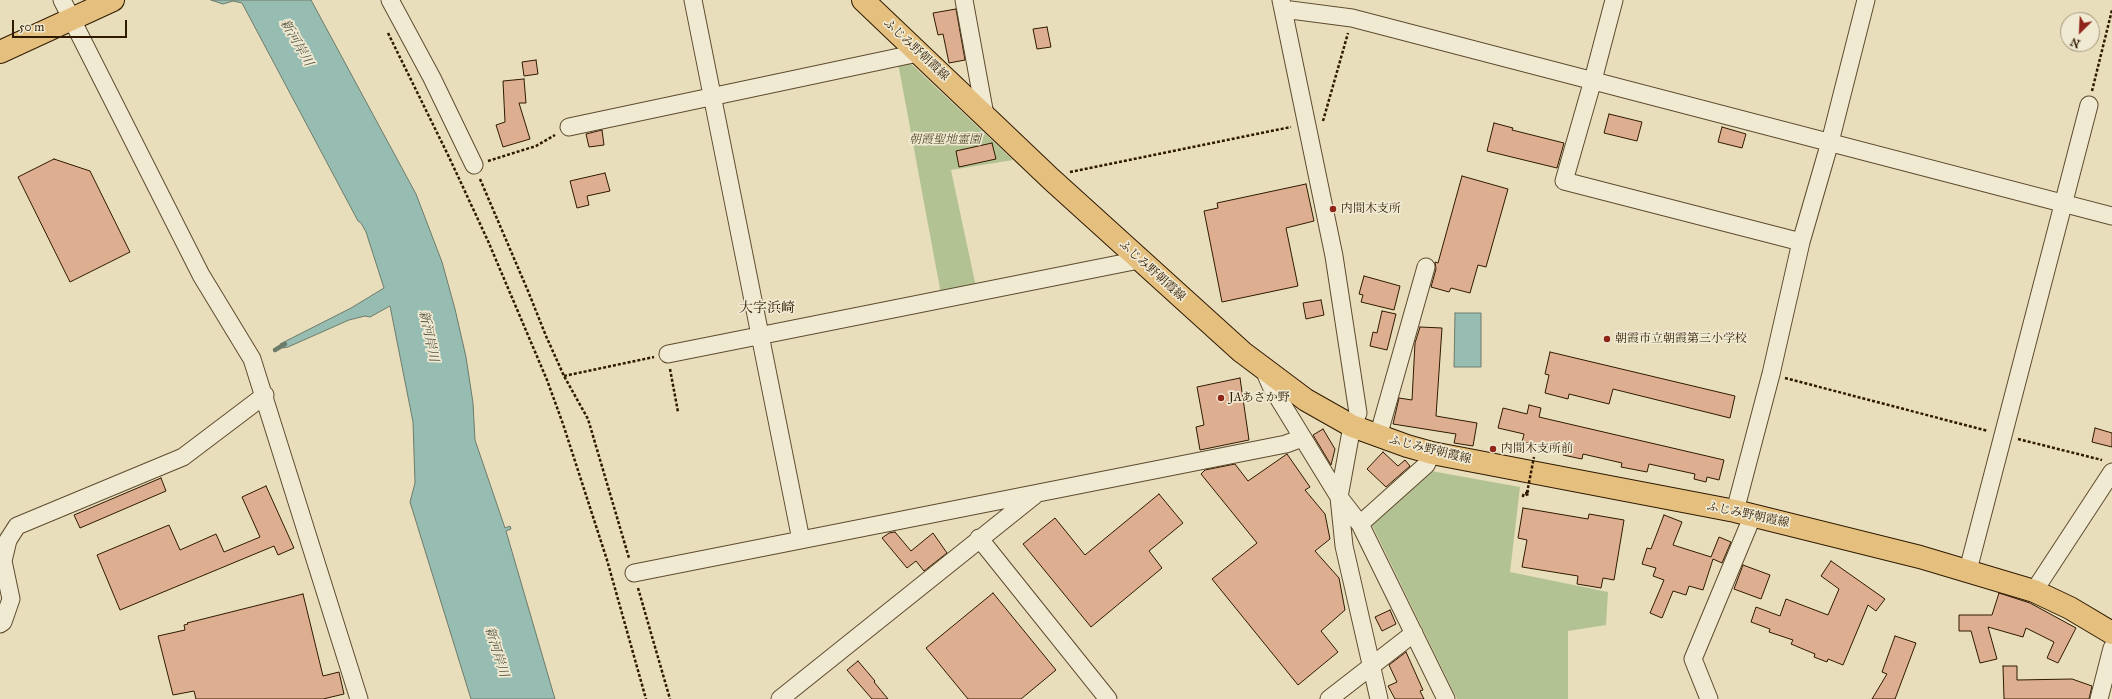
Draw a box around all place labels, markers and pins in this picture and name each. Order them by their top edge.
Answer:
place label: 内間木支所 [1341,202,1401,216]
marker: 内間木支所 [1328,204,1338,214]
place label: 朝霞市立朝霞第三小学校 [1615,332,1747,346]
marker: 朝霞市立朝霞第三小学校 [1602,334,1612,344]
place label: JAあさか野 [1229,391,1290,405]
marker: JAあさか野 [1216,393,1226,403]
place label: 内間木支所前 [1501,442,1573,456]
marker: 内間木支所前 [1488,444,1498,454]

